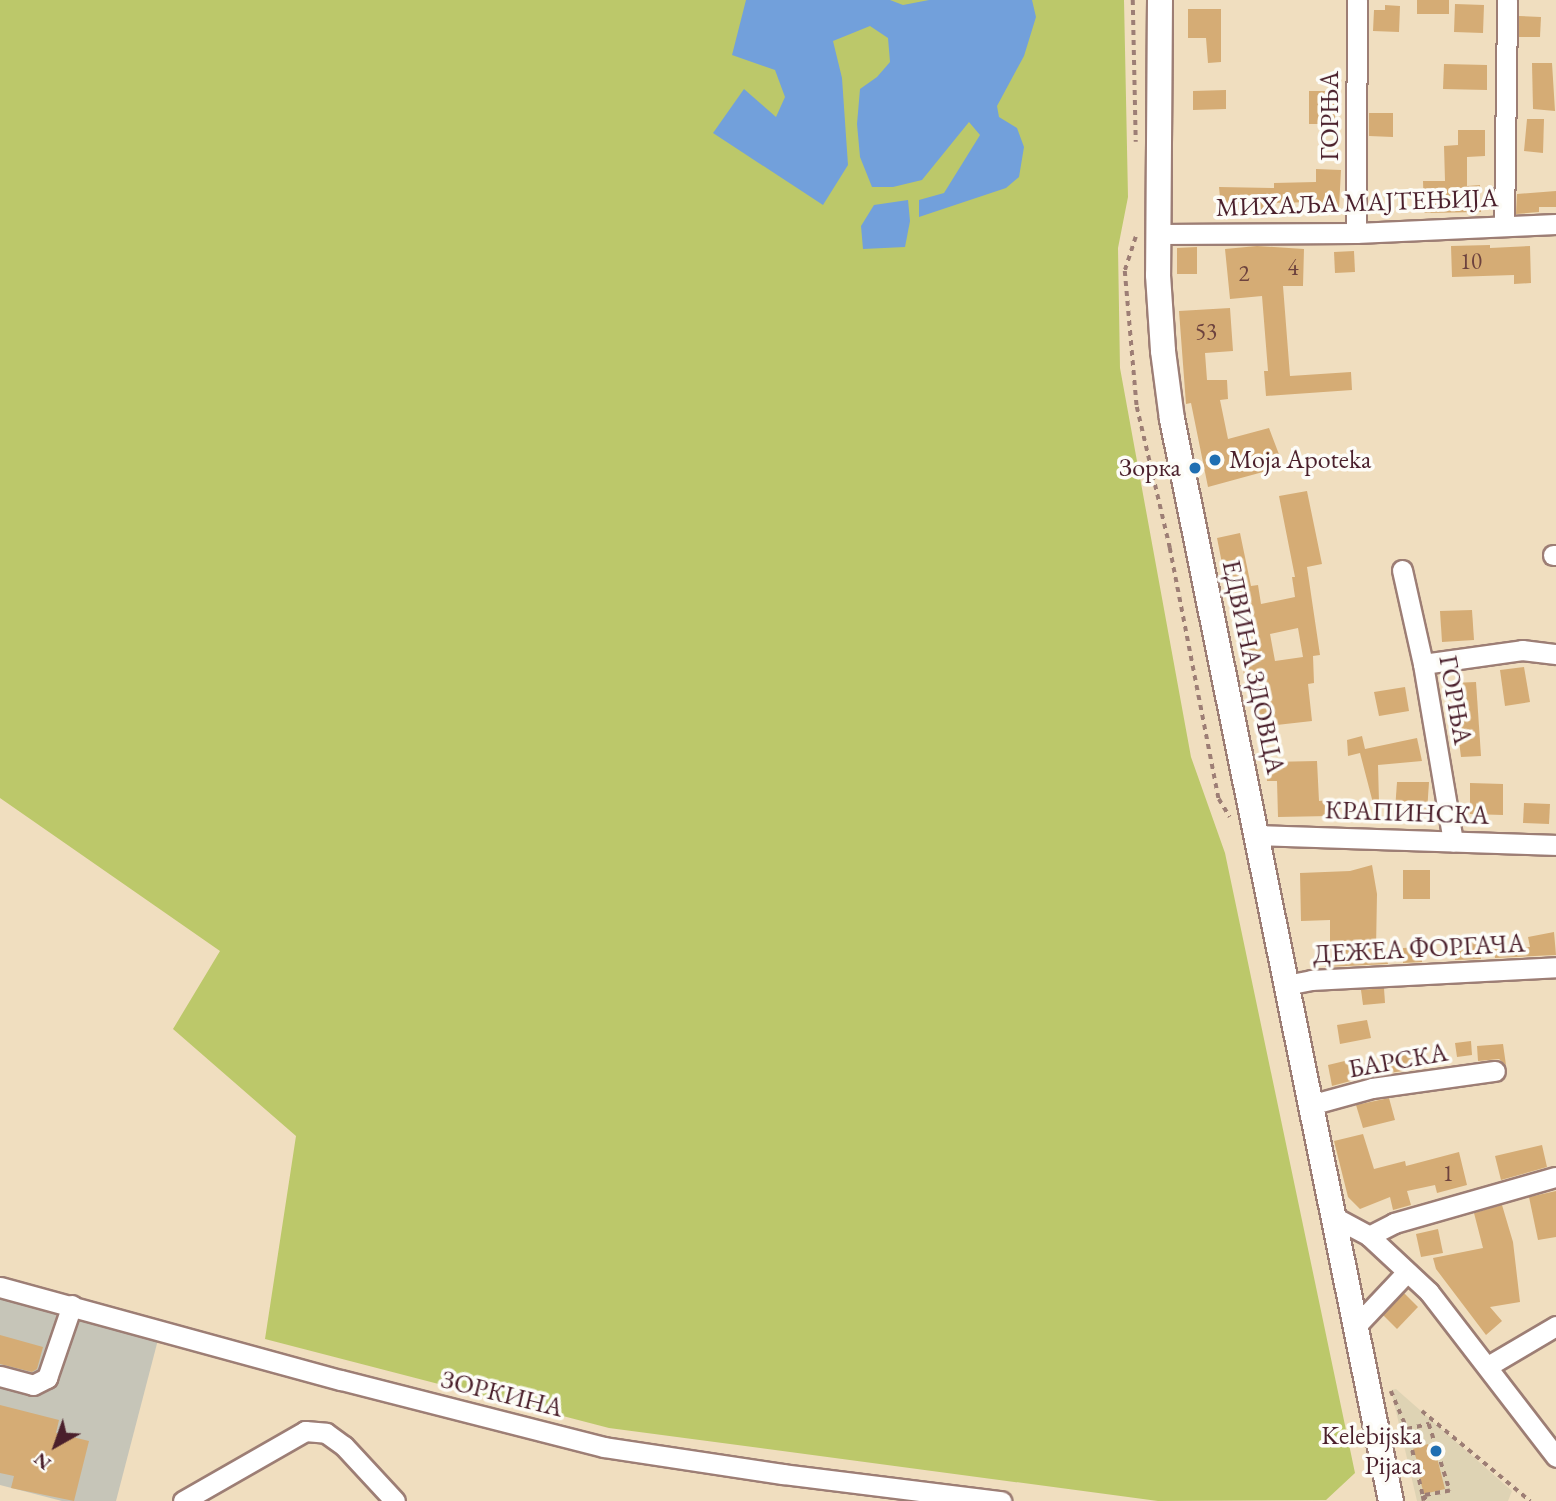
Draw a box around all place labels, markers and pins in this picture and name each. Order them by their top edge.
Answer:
place label: Moja Apoteka [1229,444,1371,476]
place label: Зорка [1119,452,1181,484]
marker: Moja Apoteka [1207,452,1223,468]
marker: Зорка [1187,460,1203,476]
place label: Kelebijska Pijaca [1321,1420,1422,1482]
marker: Kelebijska Pijaca [1428,1443,1444,1459]

